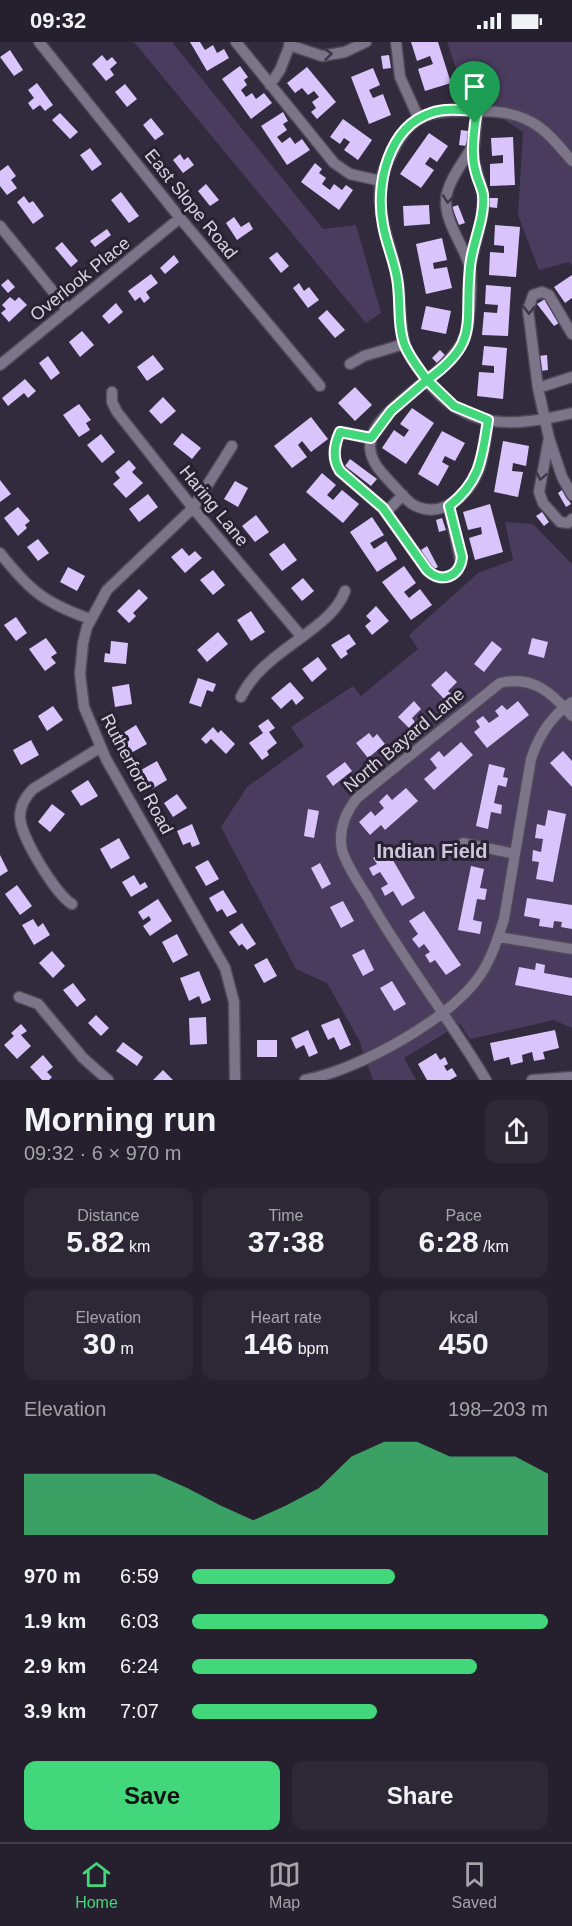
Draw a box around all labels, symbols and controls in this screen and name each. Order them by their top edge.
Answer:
text: 09:32 [30,8,86,33]
one-way arrow [323,48,332,61]
pin [449,61,500,123]
icon: arrive [458,70,491,103]
street label: East Slope Road [141,145,241,263]
one-way arrow [442,195,455,204]
street label: Overlook Place [26,233,134,325]
one-way arrow [523,305,536,314]
street label: Haring Lane [175,462,253,550]
one-way arrow [536,471,549,481]
street label: North Bayard Lane [340,684,468,796]
street label: Rutherford Road [97,711,177,837]
district label: Indian Field [376,840,488,862]
button: share [485,1100,548,1163]
text: Morning run [24,1101,216,1138]
text: 09:32 · 6 × 970 m [24,1142,181,1164]
text: Distance [77,1207,139,1224]
text: Time [269,1207,303,1224]
text: Pace [445,1207,482,1224]
text: 5.82 [66,1225,125,1258]
text: 37:38 [248,1225,324,1258]
text: 6:28 [419,1225,479,1258]
text: km [125,1238,150,1255]
text: /km [479,1238,509,1255]
text: Elevation [75,1309,141,1326]
text: Heart rate [250,1309,322,1326]
text: kcal [449,1309,478,1326]
text: 30 [83,1327,116,1360]
text: 146 [243,1327,293,1360]
text: 450 [439,1327,489,1360]
text: m [116,1340,134,1357]
text: bpm [293,1340,329,1357]
text: Elevation [24,1398,106,1420]
text: 198–203 m [448,1398,548,1420]
text: 970 m [24,1565,81,1587]
text: 6:59 [120,1565,159,1587]
text: 1.9 km [24,1610,86,1632]
text: 6:03 [120,1610,159,1632]
text: 2.9 km [24,1655,86,1677]
text: 6:24 [120,1655,159,1677]
text: 3.9 km [24,1700,86,1722]
text: 7:07 [120,1700,159,1722]
button: Save [24,1761,280,1830]
button: Share [292,1761,548,1830]
tab: Home [75,1858,118,1912]
tab: Map [268,1858,301,1912]
tab: Saved [451,1858,497,1912]

